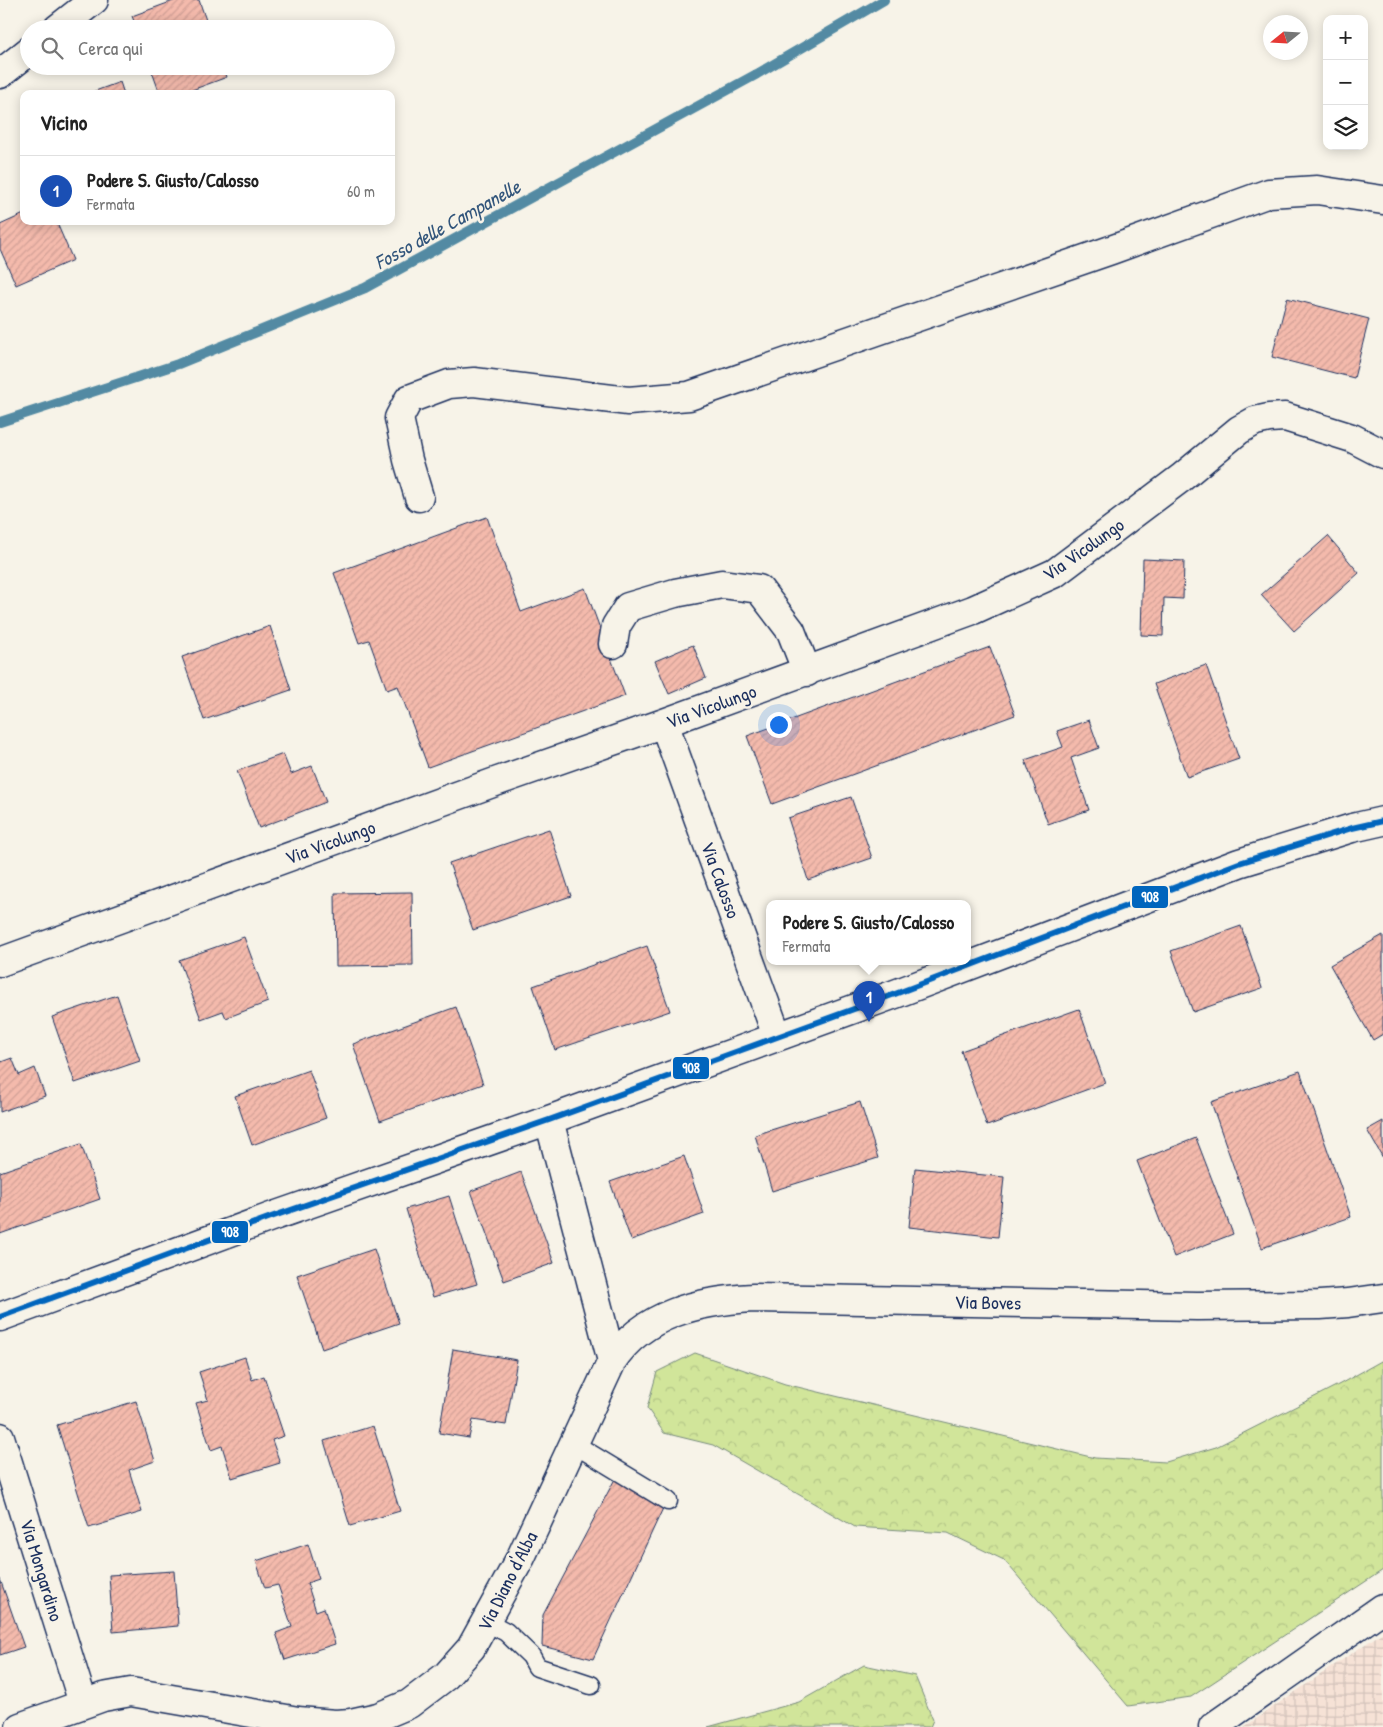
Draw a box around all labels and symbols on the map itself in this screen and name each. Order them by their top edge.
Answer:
north arrow [1263,15,1308,60]
water label: Fosso delle Campanelle [369,172,526,276]
street label: Via Vicolungo [1037,511,1129,587]
street label: Via Vicolungo [662,678,760,734]
your location [766,712,792,738]
street label: Via Vicolungo [281,814,379,870]
street label: Via Calosso [695,838,747,922]
line badge: 908 [1131,885,1169,909]
text: 908 [1141,887,1159,906]
pin: 1 [853,981,885,1022]
line badge: 908 [672,1056,710,1080]
text: 908 [682,1058,700,1077]
line badge: 908 [211,1220,249,1244]
text: 908 [221,1222,239,1241]
street label: Via Boves [955,1288,1021,1316]
street label: Via Mongardino [14,1516,70,1625]
street label: Via Diano d'Alba [471,1526,543,1635]

